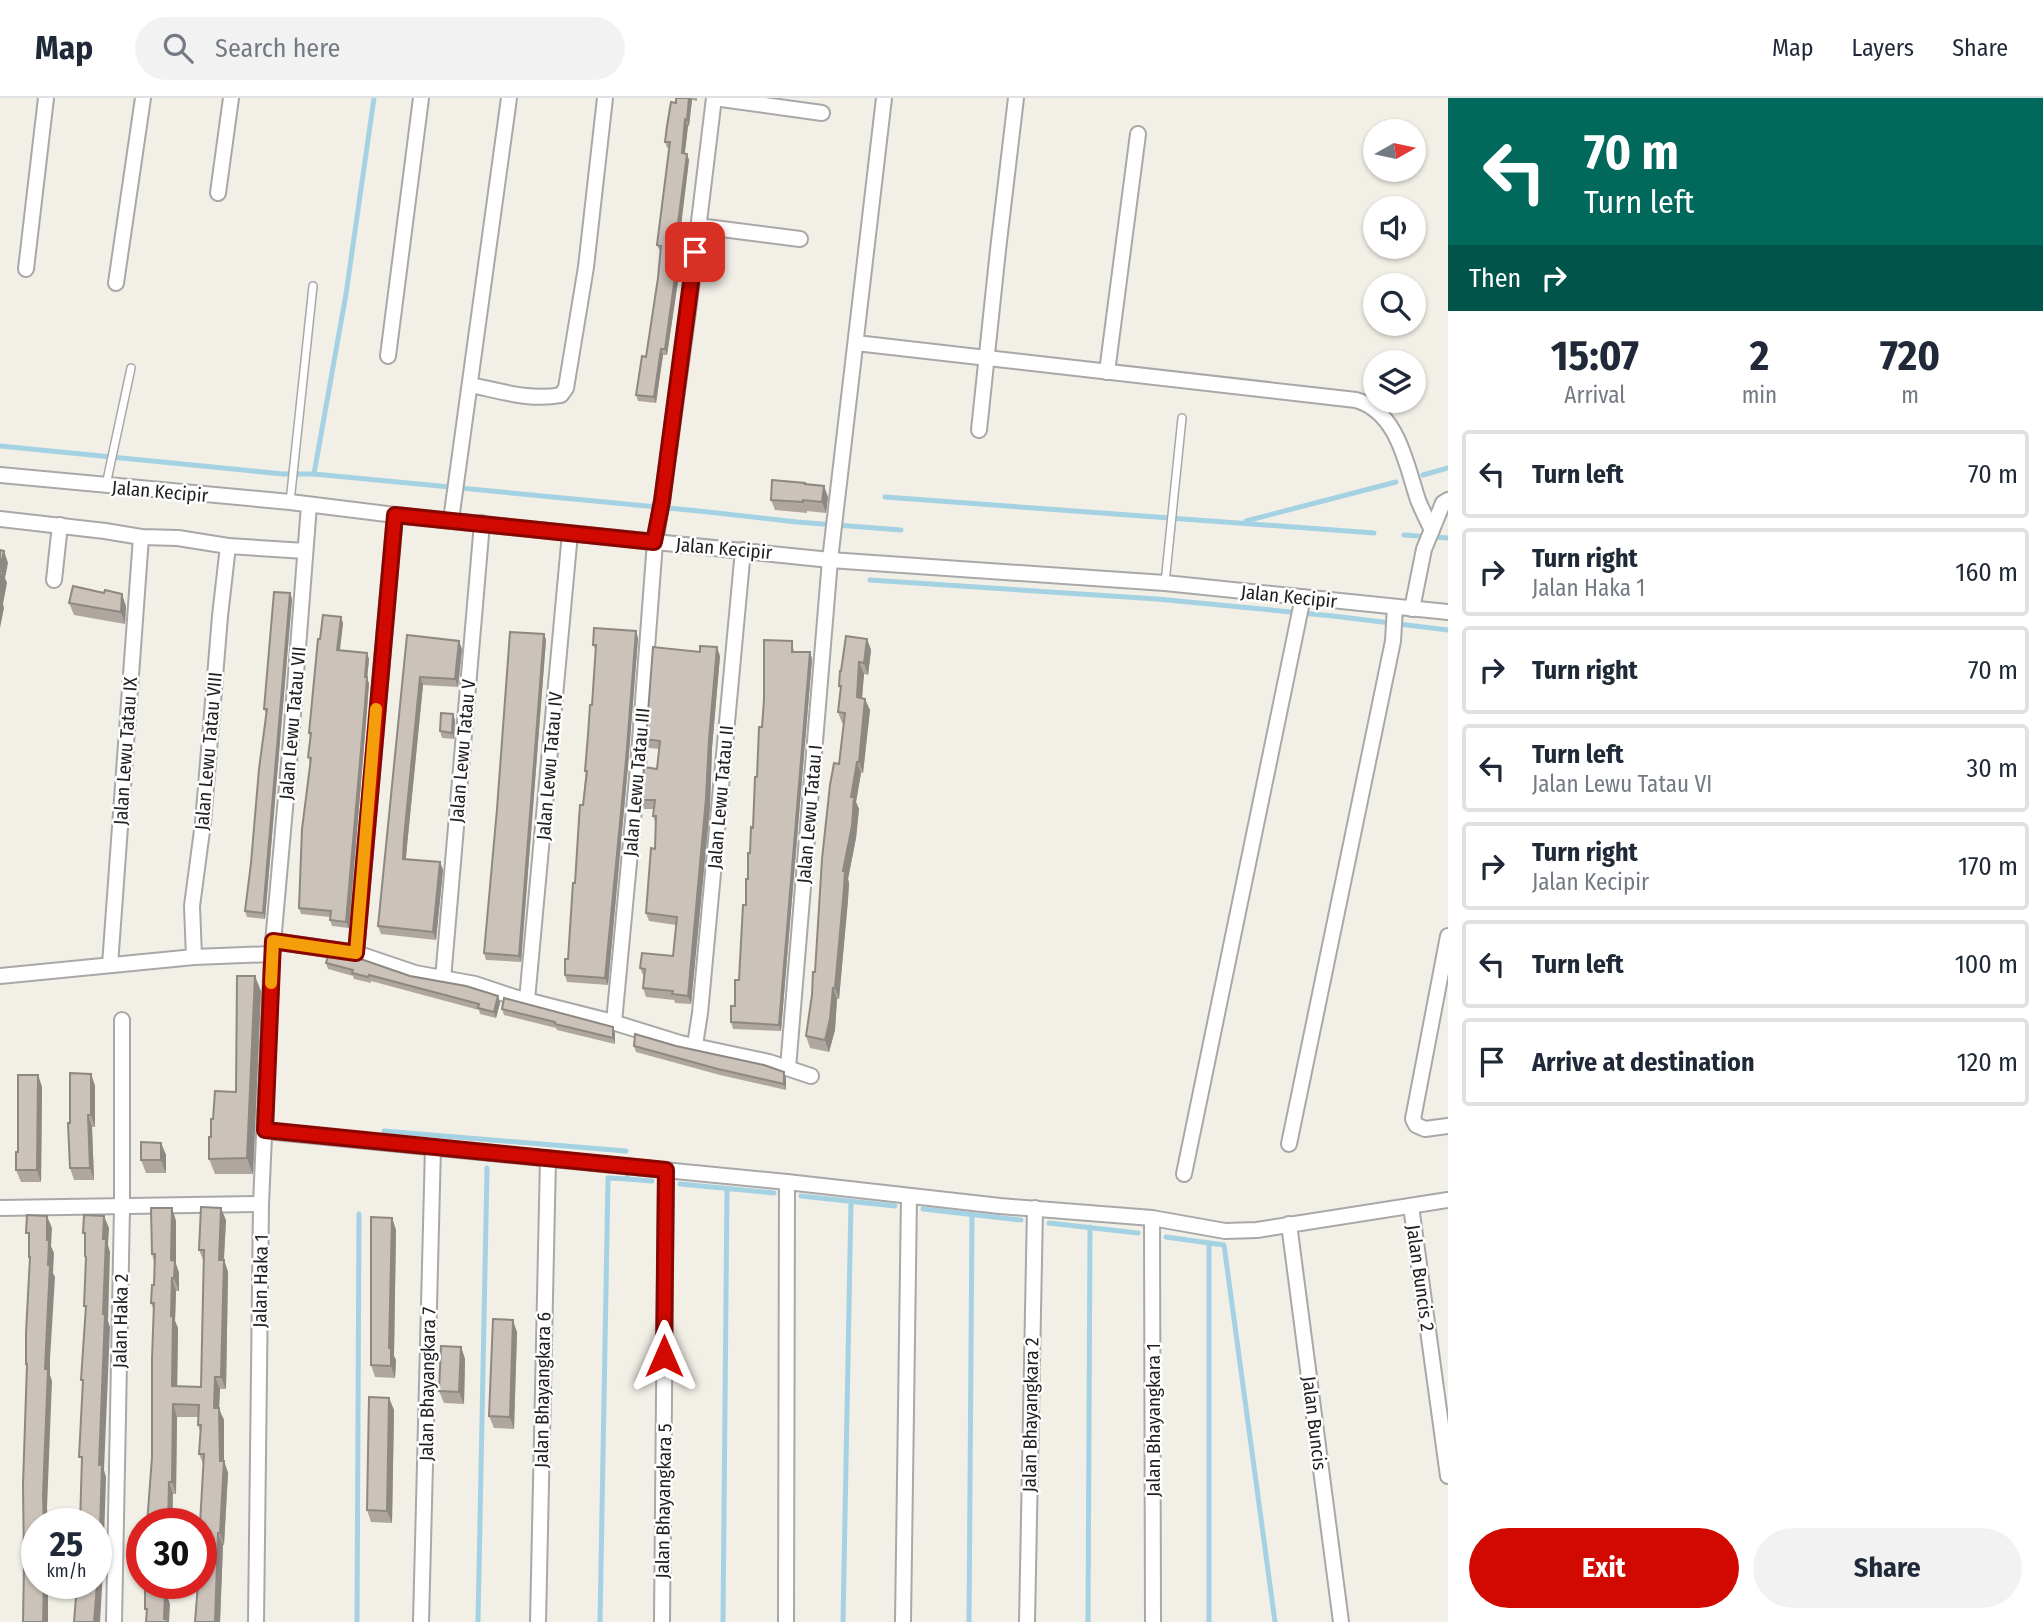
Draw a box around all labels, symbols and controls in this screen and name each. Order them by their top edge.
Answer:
search box [135,17,625,80]
text: Map [35,28,93,68]
icon: search [159,29,197,67]
text: Search here [215,33,340,64]
text: Map [1772,34,1814,62]
text: Layers [1852,34,1914,62]
text: Share [1952,34,2008,62]
north arrow [1363,119,1426,182]
map controls [1363,119,1426,413]
text: 70 m [1584,123,1679,182]
icon: left [1469,126,1560,217]
text: Turn left [1584,183,1694,221]
button: sound [1363,196,1426,259]
pin [665,222,725,282]
icon: arrive [676,233,714,271]
icon: right [1535,259,1573,297]
text: Then [1469,263,1521,294]
button: search [1363,273,1426,336]
text: 15:07 [1551,331,1639,381]
text: 2 [1750,331,1769,381]
text: 720 [1880,331,1940,381]
button: layers [1363,350,1426,413]
text: Arrival [1564,381,1625,409]
text: min [1742,381,1777,409]
text: m [1901,381,1919,409]
icon: left [1473,455,1511,493]
text: Turn left [1532,459,1624,490]
text: 70 m [1968,459,2018,490]
street label: Jalan Kecipir [111,476,209,507]
street label: Jalan Kecipir [675,533,773,564]
text: Turn right [1532,543,1638,574]
icon: right [1473,553,1511,591]
text: 160 m [1955,557,2018,588]
text: Jalan Haka 1 [1532,574,1645,602]
street label: Jalan Kecipir [1240,580,1339,613]
street label: Jalan Lewu Tatau VII [274,645,311,801]
icon: right [1473,651,1511,689]
text: Turn right [1532,655,1638,686]
text: 70 m [1968,655,2018,686]
street label: Jalan Lewu Tatau VIII [190,671,227,831]
street label: Jalan Lewu Tatau IX [109,675,142,826]
street label: Jalan Lewu Tatau V [445,678,480,824]
street label: Jalan Lewu Tatau IV [532,691,567,841]
street label: Jalan Lewu Tatau III [619,707,654,857]
street label: Jalan Lewu Tatau II [703,724,738,870]
text: Turn left [1532,739,1624,770]
street label: Jalan Lewu Tatau I [792,744,827,884]
icon: left [1473,749,1511,787]
text: 30 m [1967,753,2018,784]
text: Jalan Lewu Tatau VI [1532,770,1712,798]
text: Turn right [1532,837,1638,868]
icon: right [1473,847,1511,885]
text: 170 m [1958,851,2018,882]
text: Jalan Kecipir [1532,868,1649,896]
icon: left [1473,945,1511,983]
text: Turn left [1532,949,1624,980]
text: 100 m [1955,949,2018,980]
icon: arrive [1473,1043,1511,1081]
text: Arrive at destination [1532,1047,1755,1078]
text: 120 m [1957,1047,2018,1078]
street label: Jalan Buncis 2 [1402,1223,1439,1333]
street label: Jalan Haka 1 [248,1234,273,1328]
street label: Jalan Haka 2 [108,1274,133,1368]
street label: Jalan Bhayangkara 7 [415,1306,440,1461]
street label: Jalan Bhayangkara 6 [530,1312,555,1468]
position arrow [627,1319,701,1393]
street label: Jalan Bhayangkara 2 [1018,1337,1043,1493]
street label: Jalan Bhayangkara 1 [1142,1343,1165,1497]
street label: Jalan Buncis [1297,1375,1332,1471]
street label: Jalan Bhayangkara 5 [651,1423,676,1579]
speed limit sign: 30 [126,1508,217,1599]
text: 25 [50,1523,83,1565]
button: Exit [1469,1528,1739,1608]
button: Share [1753,1528,2022,1608]
text: km/h [46,1560,87,1582]

